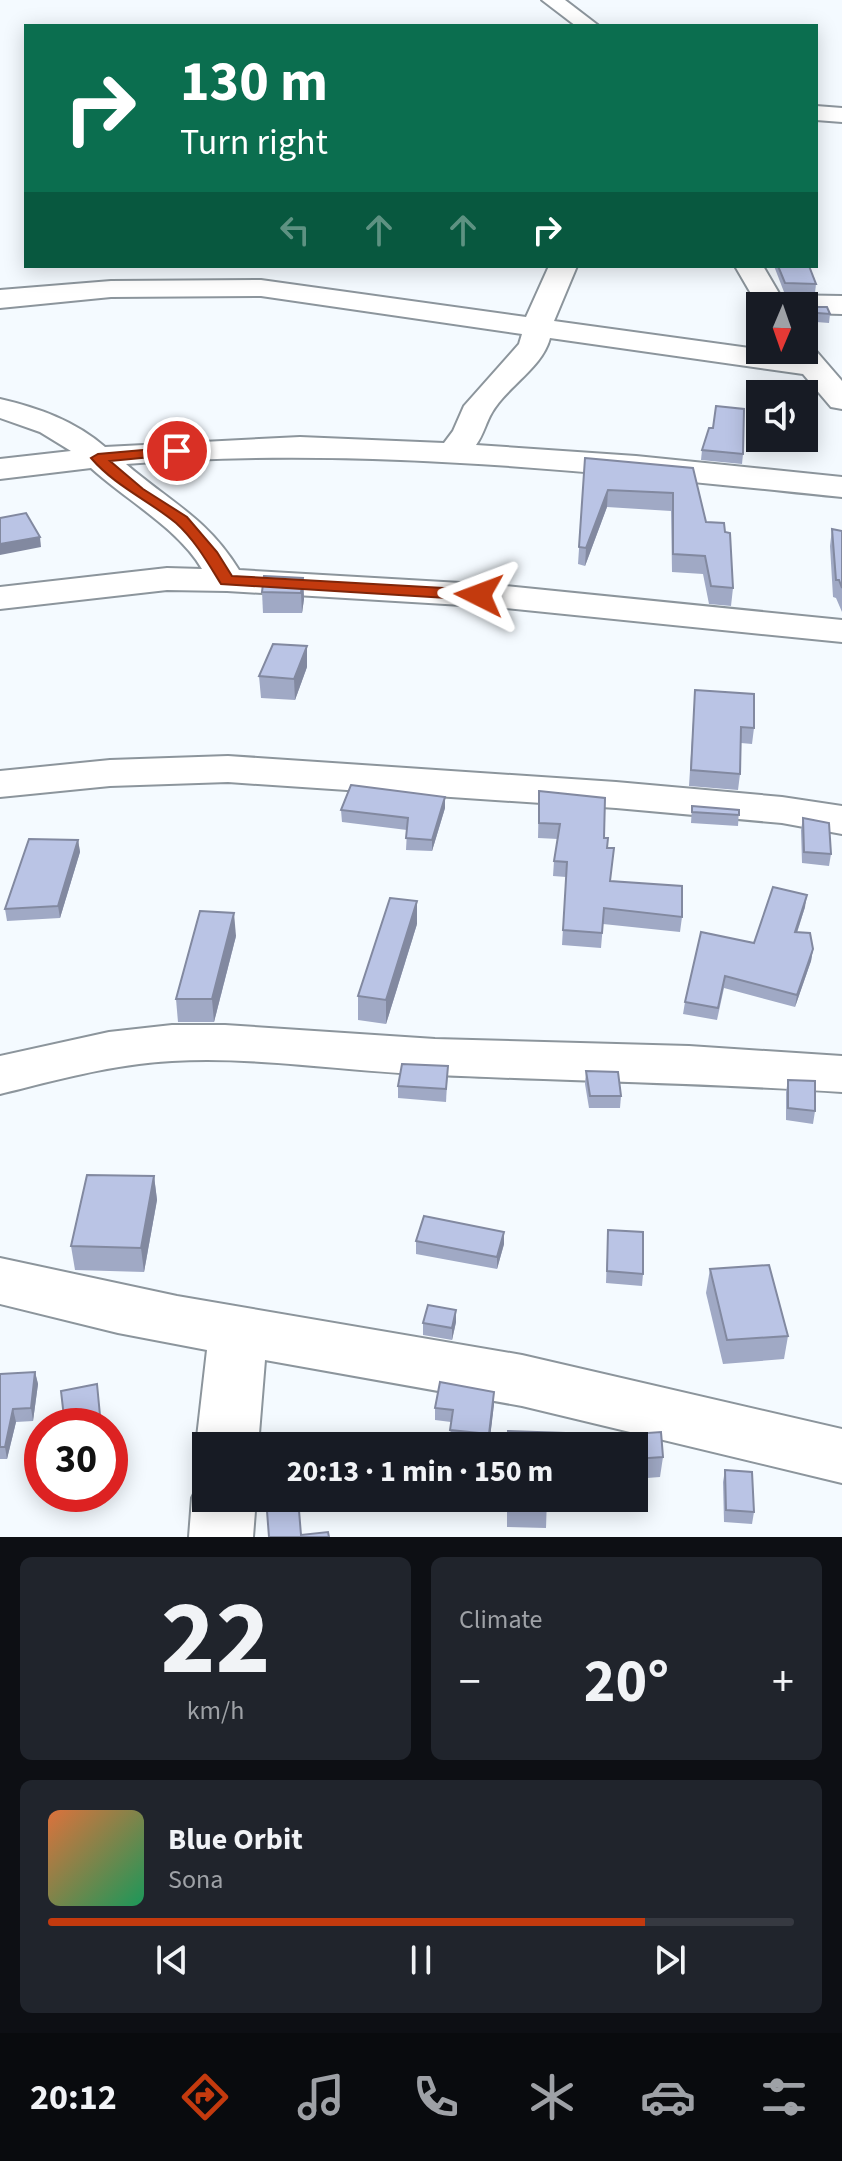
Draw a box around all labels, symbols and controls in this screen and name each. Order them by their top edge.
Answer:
text: 130 m [180,43,328,122]
icon: right [48,56,152,160]
text: Turn right [180,117,328,168]
icon: left [273,208,317,252]
icon: ahead [357,208,401,252]
icon: ahead [441,208,485,252]
icon: right [525,208,569,252]
north arrow [746,292,818,364]
map controls [746,292,818,452]
button: sound [746,380,818,452]
pin [143,417,211,485]
icon: arrive [155,429,199,473]
position arrow [437,553,521,637]
speed limit sign: 30 [24,1408,128,1512]
text: 20:13 · 1 min · 150 m [287,1450,553,1493]
text: 22 [161,1566,270,1714]
text: Climate [459,1601,543,1638]
text: 20° [584,1640,669,1725]
text: − [459,1651,481,1714]
text: + [772,1651,794,1714]
text: km/h [187,1692,244,1729]
text: Blue Orbit [168,1818,303,1861]
text: Sona [168,1861,223,1898]
icon: previous [150,1938,194,1982]
icon: pause [399,1938,443,1982]
icon: next [648,1938,692,1982]
icon: directions [177,2069,233,2125]
icon: music [293,2069,349,2125]
icon: phone [408,2069,464,2125]
icon: climate [524,2069,580,2125]
icon: car [640,2069,696,2125]
icon: filters [756,2069,812,2125]
text: 20:12 [30,2072,117,2123]

